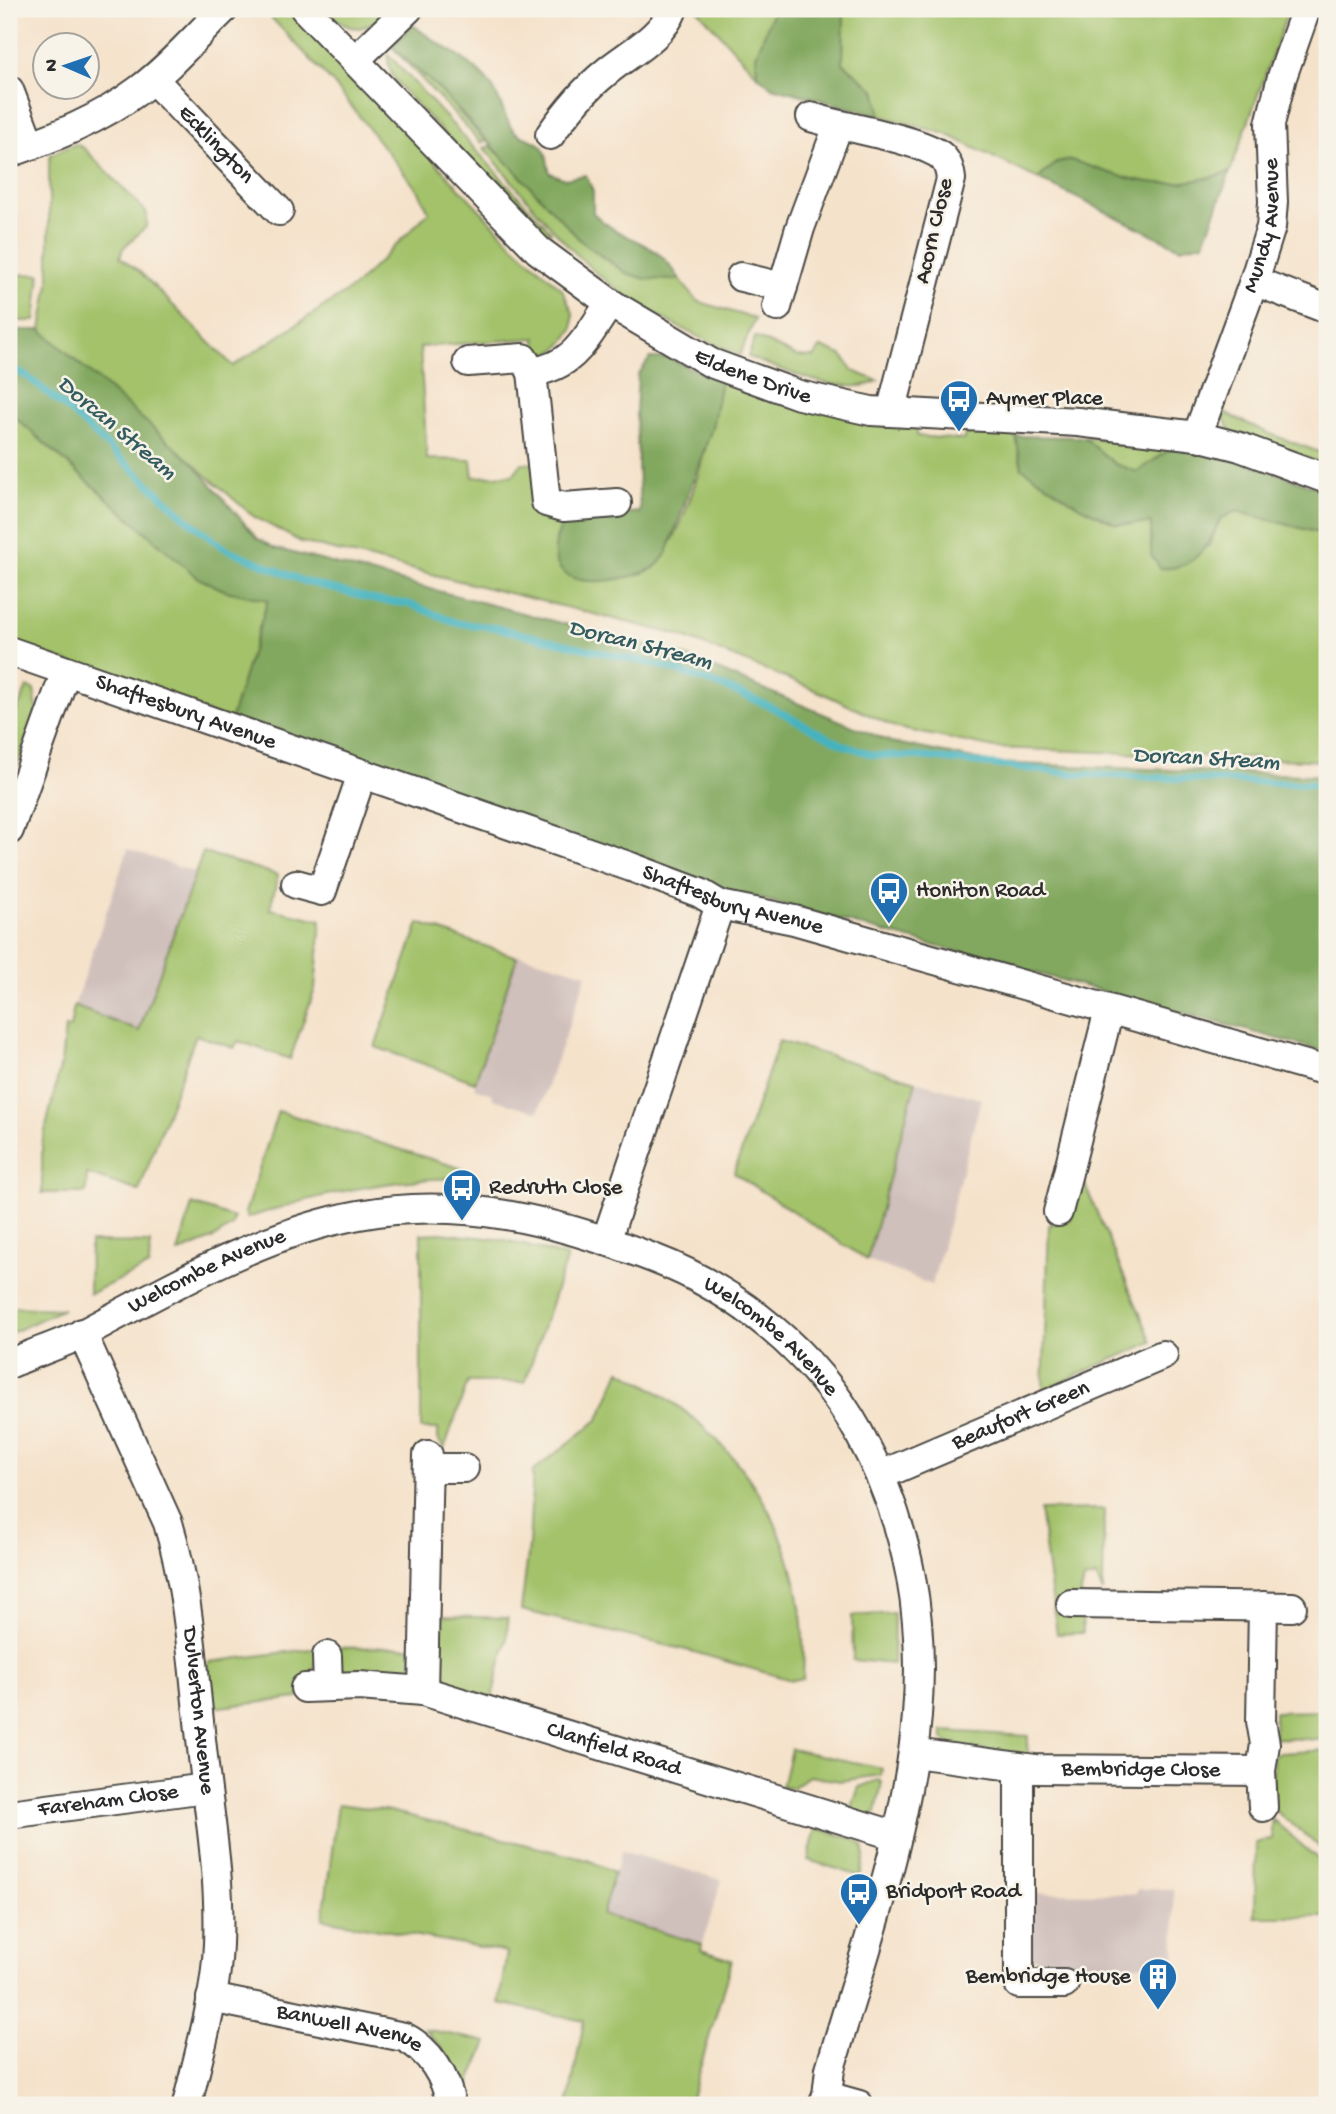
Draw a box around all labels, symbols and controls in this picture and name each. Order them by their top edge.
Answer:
north arrow [32,32,102,102]
text: N [41,59,64,72]
street label: Ecklington [172,100,260,190]
street label: Mundy Avenue [1237,157,1287,297]
street label: Acorn Close [910,174,961,286]
street label: Eldene Drive [689,342,815,411]
water label: Dorcan Stream [50,371,182,487]
bus stop icon: Aymer Place [938,378,980,433]
place label: Aymer Place [986,386,1104,413]
water label: Dorcan Stream [565,614,715,678]
street label: Shaftesbury Avenue [92,668,281,757]
water label: Dorcan Stream [1132,742,1280,778]
street label: Shaftesbury Avenue [638,859,827,941]
bus stop icon: Honiton Road [868,870,910,925]
place label: Honiton Road [916,878,1046,905]
bus stop icon: Redruth Close [441,1167,483,1222]
place label: Redruth Close [489,1175,623,1202]
street label: Welcombe Avenue [124,1222,291,1320]
street label: Welcombe Avenue [698,1271,845,1403]
street label: Beaufort Green [947,1374,1094,1457]
street label: Dulverton Avenue [175,1624,221,1797]
street label: Clanfield Road [543,1716,686,1783]
street label: Bembridge Close [1060,1756,1222,1784]
street label: Fareham Close [35,1778,181,1824]
bus stop icon: Bridport Road [838,1871,880,1926]
place label: Bridport Road [885,1879,1022,1906]
building icon: Bembridge House [1137,1956,1179,2011]
place label: Bembridge House [965,1964,1132,1991]
street label: Banwell Avenue [273,1998,430,2060]

